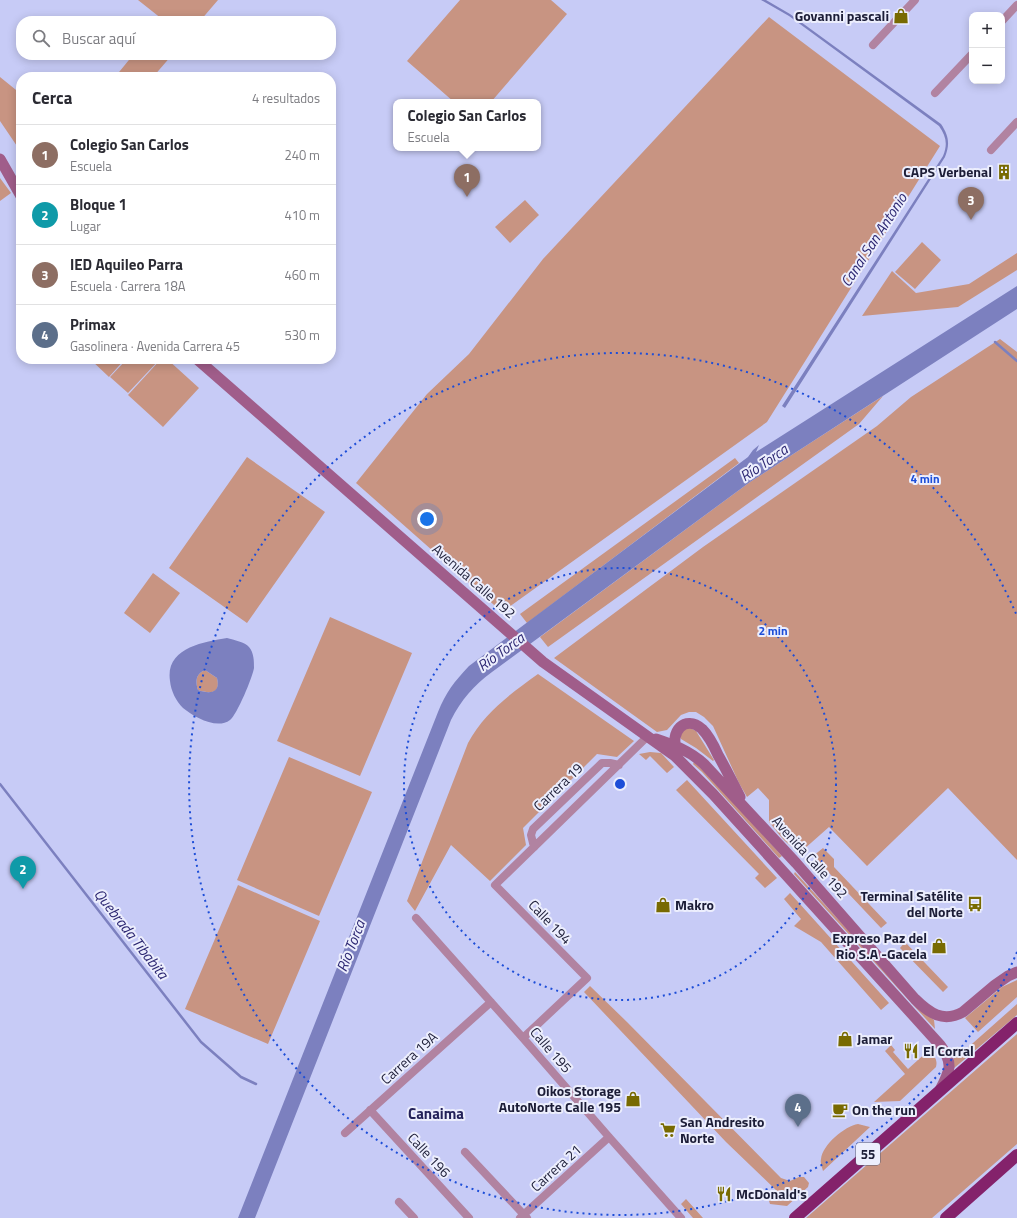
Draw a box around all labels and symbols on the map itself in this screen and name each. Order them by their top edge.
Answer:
place label: Govanni pascali [795,5,889,26]
shop icon: Govanni pascali [892,7,910,25]
place label: CAPS Verbenal [903,161,992,182]
building icon: CAPS Verbenal [995,163,1013,181]
pin: 1 [454,164,480,197]
pin: 3 [958,187,984,220]
water label: Canal San Antonio [835,188,913,291]
water label: Río Torca [735,437,794,487]
text: 4 min [910,469,940,488]
your location [417,509,437,529]
street label: Avenida Calle 192 [428,538,521,623]
text: 2 min [758,621,788,640]
water label: Río Torca [472,626,530,677]
street label: Carrera 19 [528,757,587,816]
centre of rings [613,777,627,791]
street label: Avenida Calle 192 [768,811,853,903]
pin: 2 [10,856,36,889]
water label: Quebrada Tibabita [89,883,175,985]
place label: Terminal Satélite del Norte [861,885,963,922]
place label: Makro [675,894,714,915]
street label: Calle 194 [524,895,577,949]
bus stop icon: Terminal Satélite del Norte [966,895,984,913]
shop icon: Makro [654,896,672,914]
water label: Río Torca [330,915,371,975]
place label: Expreso Paz del Rio S.A -Gacela [832,927,927,964]
shop icon: Expreso Paz del Rio S.A -Gacela [930,937,948,955]
street label: Calle 195 [525,1022,577,1077]
street label: Carrera 19A [376,1026,442,1089]
place label: Jamar [857,1028,893,1049]
shop icon: Jamar [836,1030,854,1048]
place label: El Corral [923,1040,974,1061]
restaurant icon: El Corral [902,1042,920,1060]
place label: Oikos Storage AutoNorte Calle 195 [499,1080,621,1117]
shop icon: Oikos Storage AutoNorte Calle 195 [624,1090,642,1108]
pin: 4 [785,1094,811,1127]
place label: On the run [852,1099,916,1120]
cafe icon: On the run [831,1101,849,1119]
district label: Canaima [408,1102,464,1125]
place label: San Andresito Norte [680,1111,765,1148]
supermarket icon: San Andresito Norte [659,1121,677,1139]
street label: Calle 196 [403,1127,456,1182]
street label: Carrera 21 [526,1139,586,1196]
road number: 55 [856,1143,880,1165]
place label: McDonald's [736,1183,807,1204]
restaurant icon: McDonald's [715,1185,733,1203]

